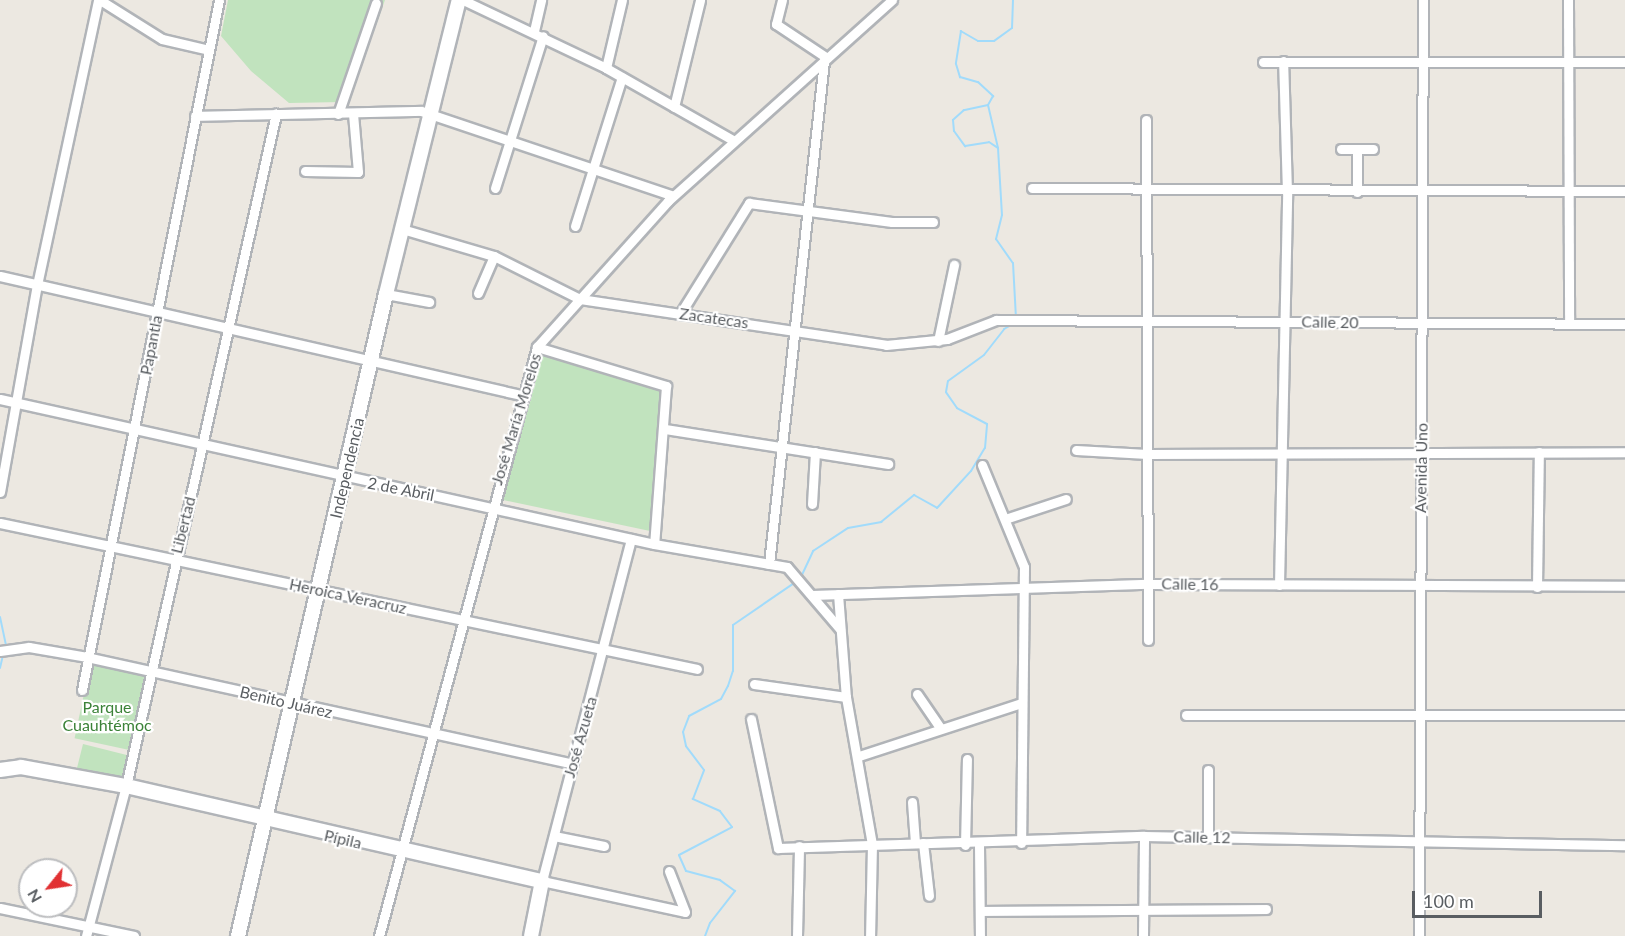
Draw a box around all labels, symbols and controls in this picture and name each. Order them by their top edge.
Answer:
street label: Zacatecas [678,304,750,332]
street label: Calle 20 [1301,312,1359,332]
street label: Papantla [136,313,166,377]
street label: José María Morelos [487,351,545,487]
street label: Independencia [326,416,368,520]
street label: Avenida Uno [1411,423,1431,513]
street label: 2 de Abril [366,473,436,505]
street label: Libertad [167,495,199,555]
street label: Heroica Veracruz [287,574,409,618]
street label: Calle 16 [1161,574,1219,594]
street label: Benito Juárez [238,682,334,722]
street label: José Azueta [559,694,601,780]
park label: Parque Cuauhtémoc [62,697,152,735]
street label: Pípila [322,825,364,853]
street label: Calle 12 [1173,827,1231,847]
north arrow [18,858,78,918]
scale bar [1415,879,1546,917]
text: N [22,886,45,906]
text: 100 m [1423,890,1474,912]

